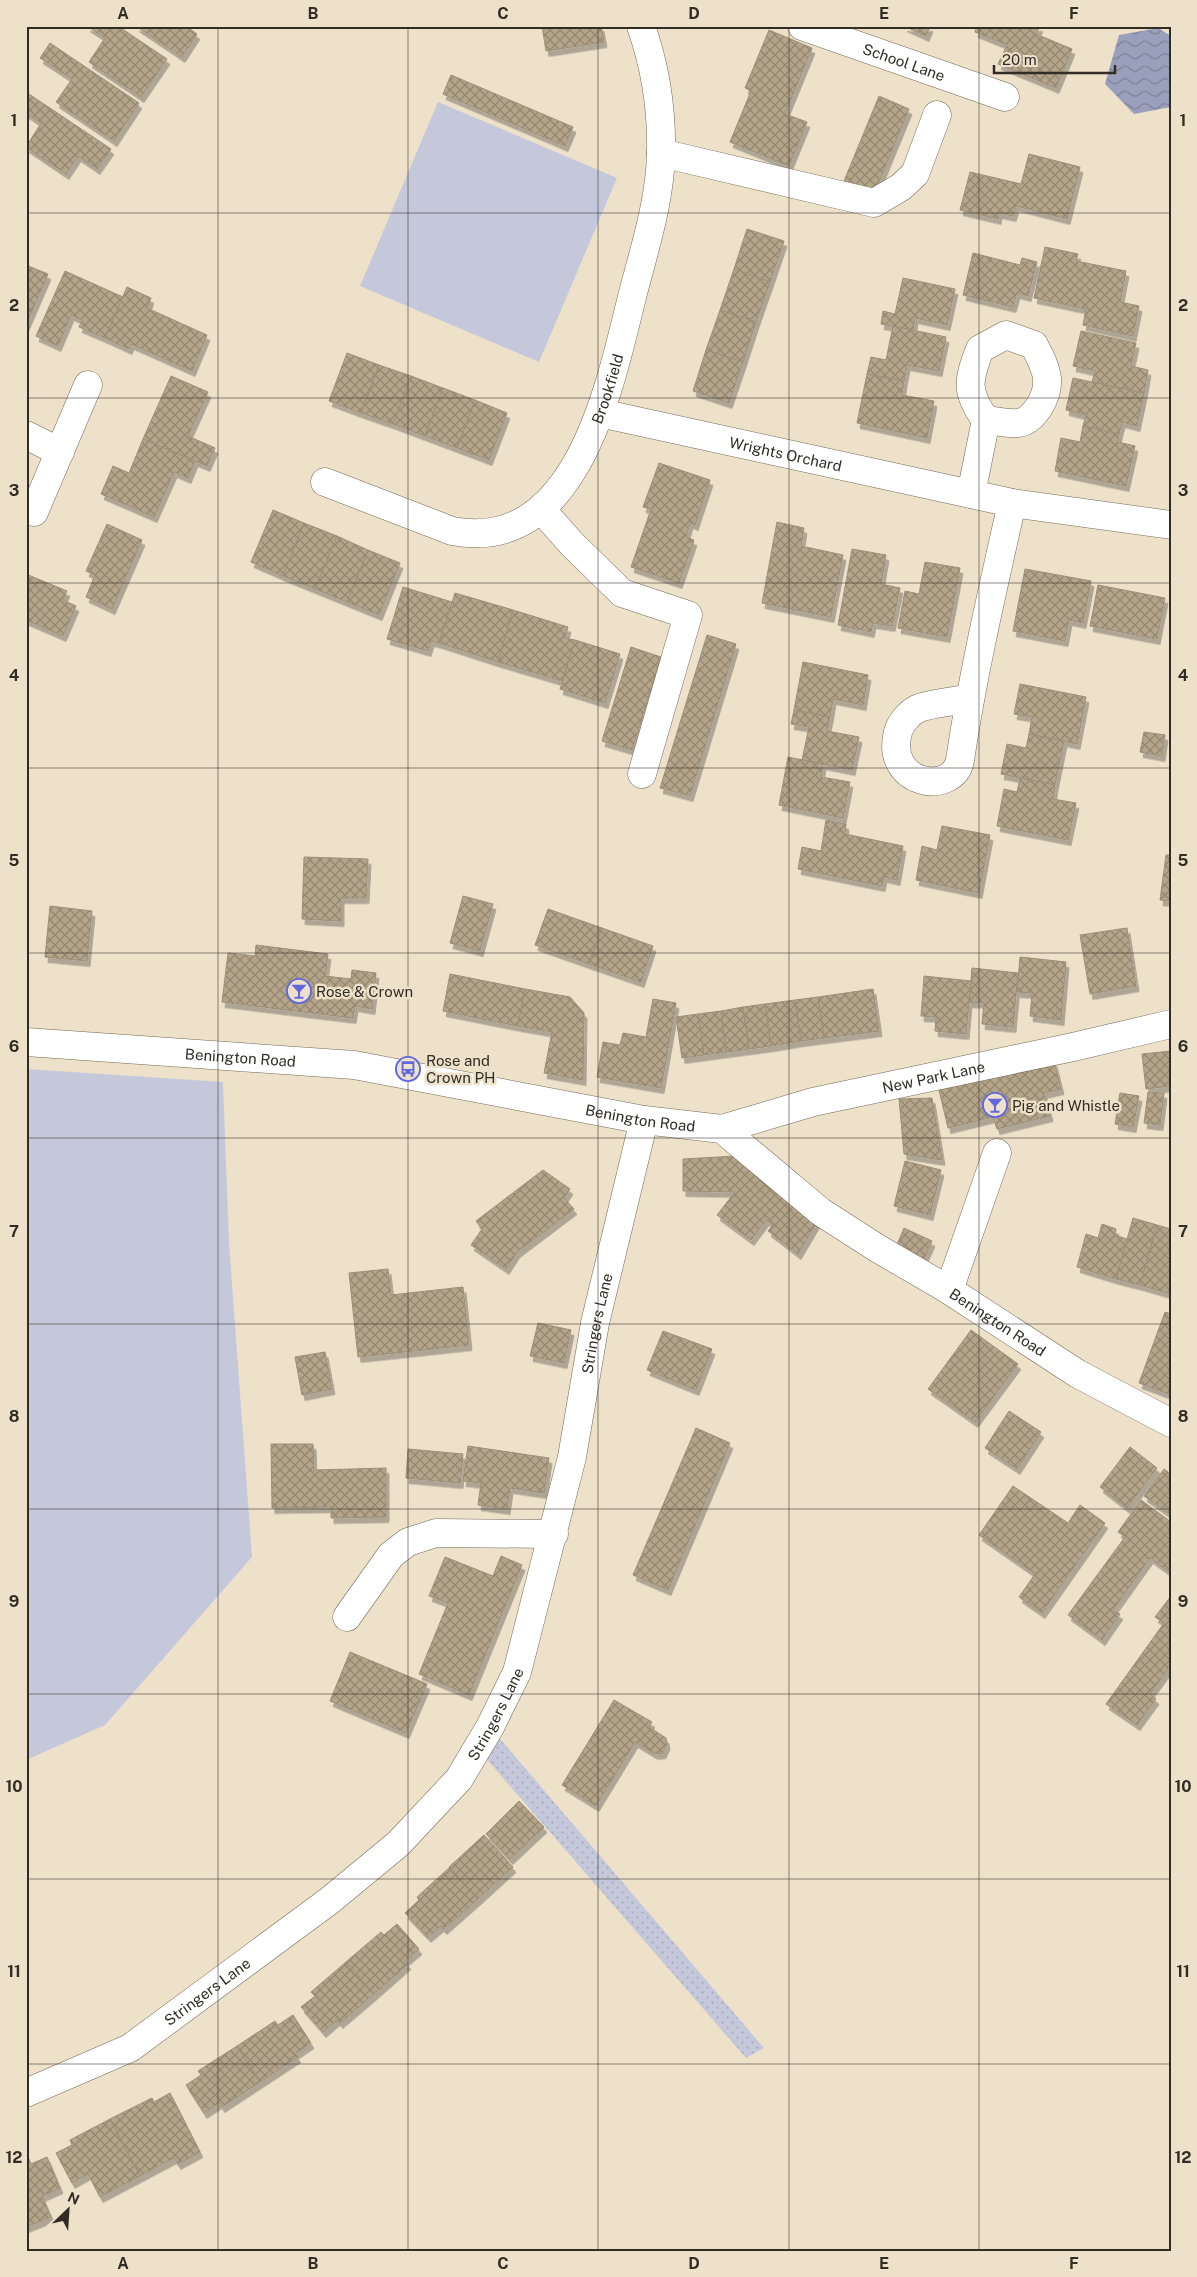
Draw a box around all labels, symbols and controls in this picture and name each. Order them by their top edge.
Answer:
text: A [117,4,129,23]
text: B [308,4,319,23]
text: C [497,4,509,23]
text: D [688,4,700,23]
text: E [879,4,889,23]
text: F [1069,4,1079,23]
street label: School Lane [861,39,947,84]
scale bar [994,42,1116,74]
text: 20 m [1002,51,1037,68]
text: 1 [11,111,17,130]
text: 1 [1180,111,1186,130]
text: 2 [9,296,19,315]
text: 2 [1178,296,1188,315]
street label: Brookfield [588,352,626,426]
street label: Wrights Orchard [728,433,844,474]
text: 3 [9,481,19,500]
text: 3 [1178,481,1188,500]
text: 4 [9,666,20,685]
text: 4 [1178,666,1189,685]
text: 5 [9,851,20,870]
text: 5 [1178,851,1189,870]
bar icon: Rose & Crown [286,978,312,1004]
place label: Rose & Crown [316,983,413,1000]
text: 6 [9,1037,19,1056]
text: 6 [1178,1037,1188,1056]
street label: Benington Road [184,1045,296,1069]
place label: Rose and Crown PH [426,1052,496,1086]
bus stop icon: Rose and Crown PH [395,1056,421,1082]
street label: New Park Lane [881,1057,986,1096]
bar icon: Pig and Whistle [982,1092,1008,1118]
place label: Pig and Whistle [1012,1097,1120,1114]
street label: Benington Road [584,1101,696,1134]
text: 7 [9,1222,19,1241]
text: 7 [1178,1222,1188,1241]
street label: Stringers Lane [578,1271,615,1375]
street label: Benington Road [947,1284,1049,1359]
text: 8 [9,1407,20,1426]
text: 8 [1178,1407,1189,1426]
text: 9 [9,1592,19,1611]
text: 9 [1178,1592,1188,1611]
street label: Stringers Lane [464,1665,526,1763]
text: 10 [5,1777,23,1796]
text: 10 [1174,1777,1192,1796]
street label: Stringers Lane [161,1954,253,2028]
text: 11 [7,1962,21,1981]
text: 11 [1176,1962,1190,1981]
text: 12 [5,2148,23,2167]
text: 12 [1174,2148,1192,2167]
north arrow [42,2184,92,2234]
text: N [65,2189,82,2208]
text: A [117,2254,129,2273]
text: B [308,2254,319,2273]
text: C [497,2254,509,2273]
text: D [688,2254,700,2273]
text: E [879,2254,889,2273]
text: F [1069,2254,1079,2273]

